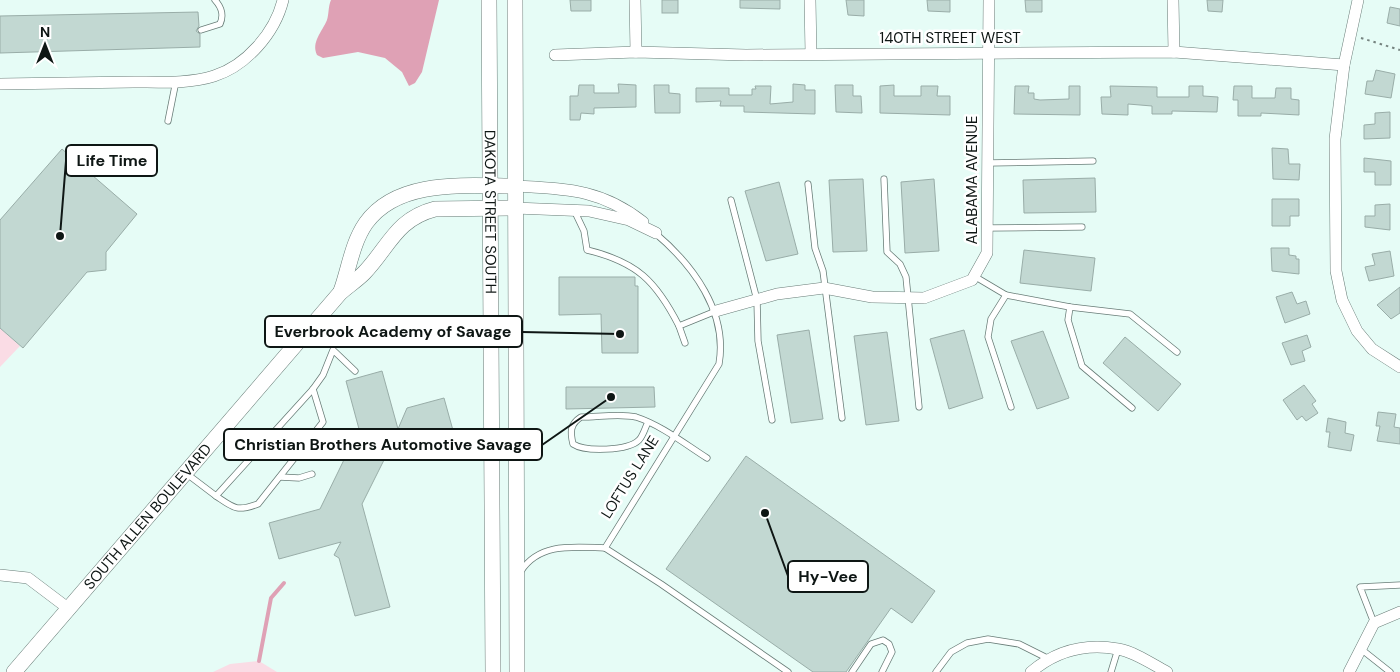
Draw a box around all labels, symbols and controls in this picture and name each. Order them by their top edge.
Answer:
north arrow [20,20,70,70]
text: N [40,23,50,41]
street label: 140TH STREET WEST [879,28,1021,48]
street label: ALABAMA AVENUE [962,116,982,244]
street label: DAKOTA STREET SOUTH [480,130,501,294]
callout: Life Time [66,145,157,176]
text: Life Time [77,150,147,171]
callout: Everbrook Academy of Savage [265,316,522,347]
text: Everbrook Academy of Savage [274,321,512,342]
callout: Christian Brothers Automotive Savage [224,429,542,460]
street label: LOFTUS LANE [597,432,663,522]
text: Christian Brothers Automotive Savage [234,434,532,455]
street label: SOUTH ALLEN BOULEVARD [79,440,216,594]
callout: Hy-Vee [788,561,868,592]
text: Hy-Vee [798,566,858,587]

